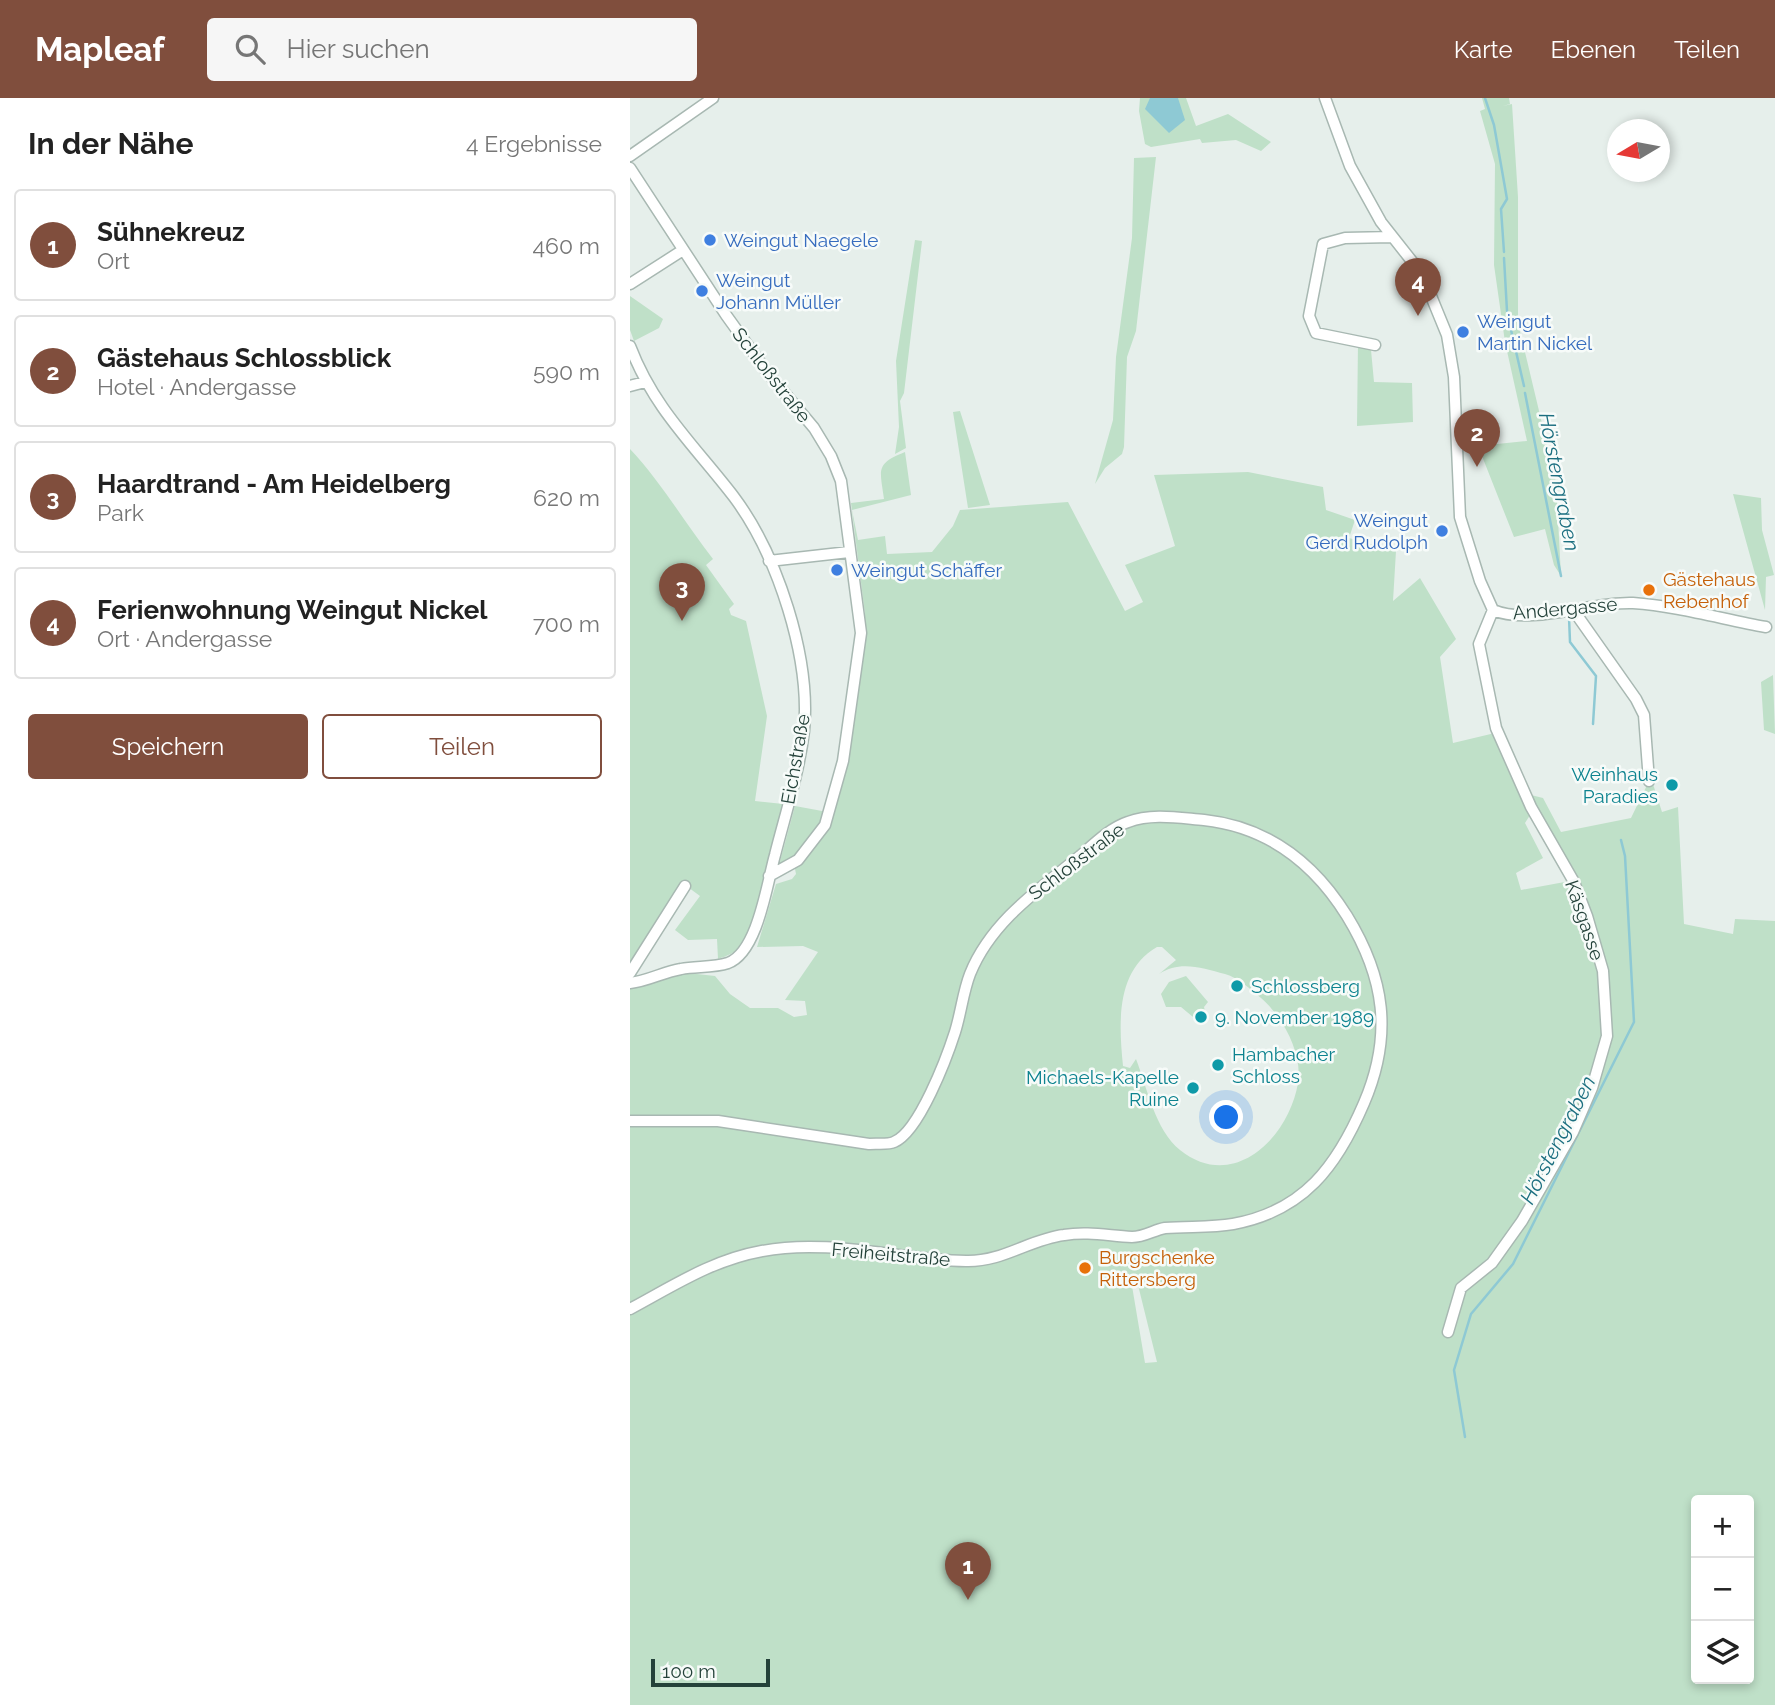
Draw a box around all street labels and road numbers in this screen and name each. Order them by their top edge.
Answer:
street label: Schloßstraße [728,323,816,427]
street label: Andergasse [1512,592,1618,624]
street label: Eichstraße [776,712,814,806]
street label: Schloßstraße [1024,818,1128,904]
street label: Käsgasse [1561,877,1609,963]
street label: Freiheitstraße [831,1238,951,1270]

